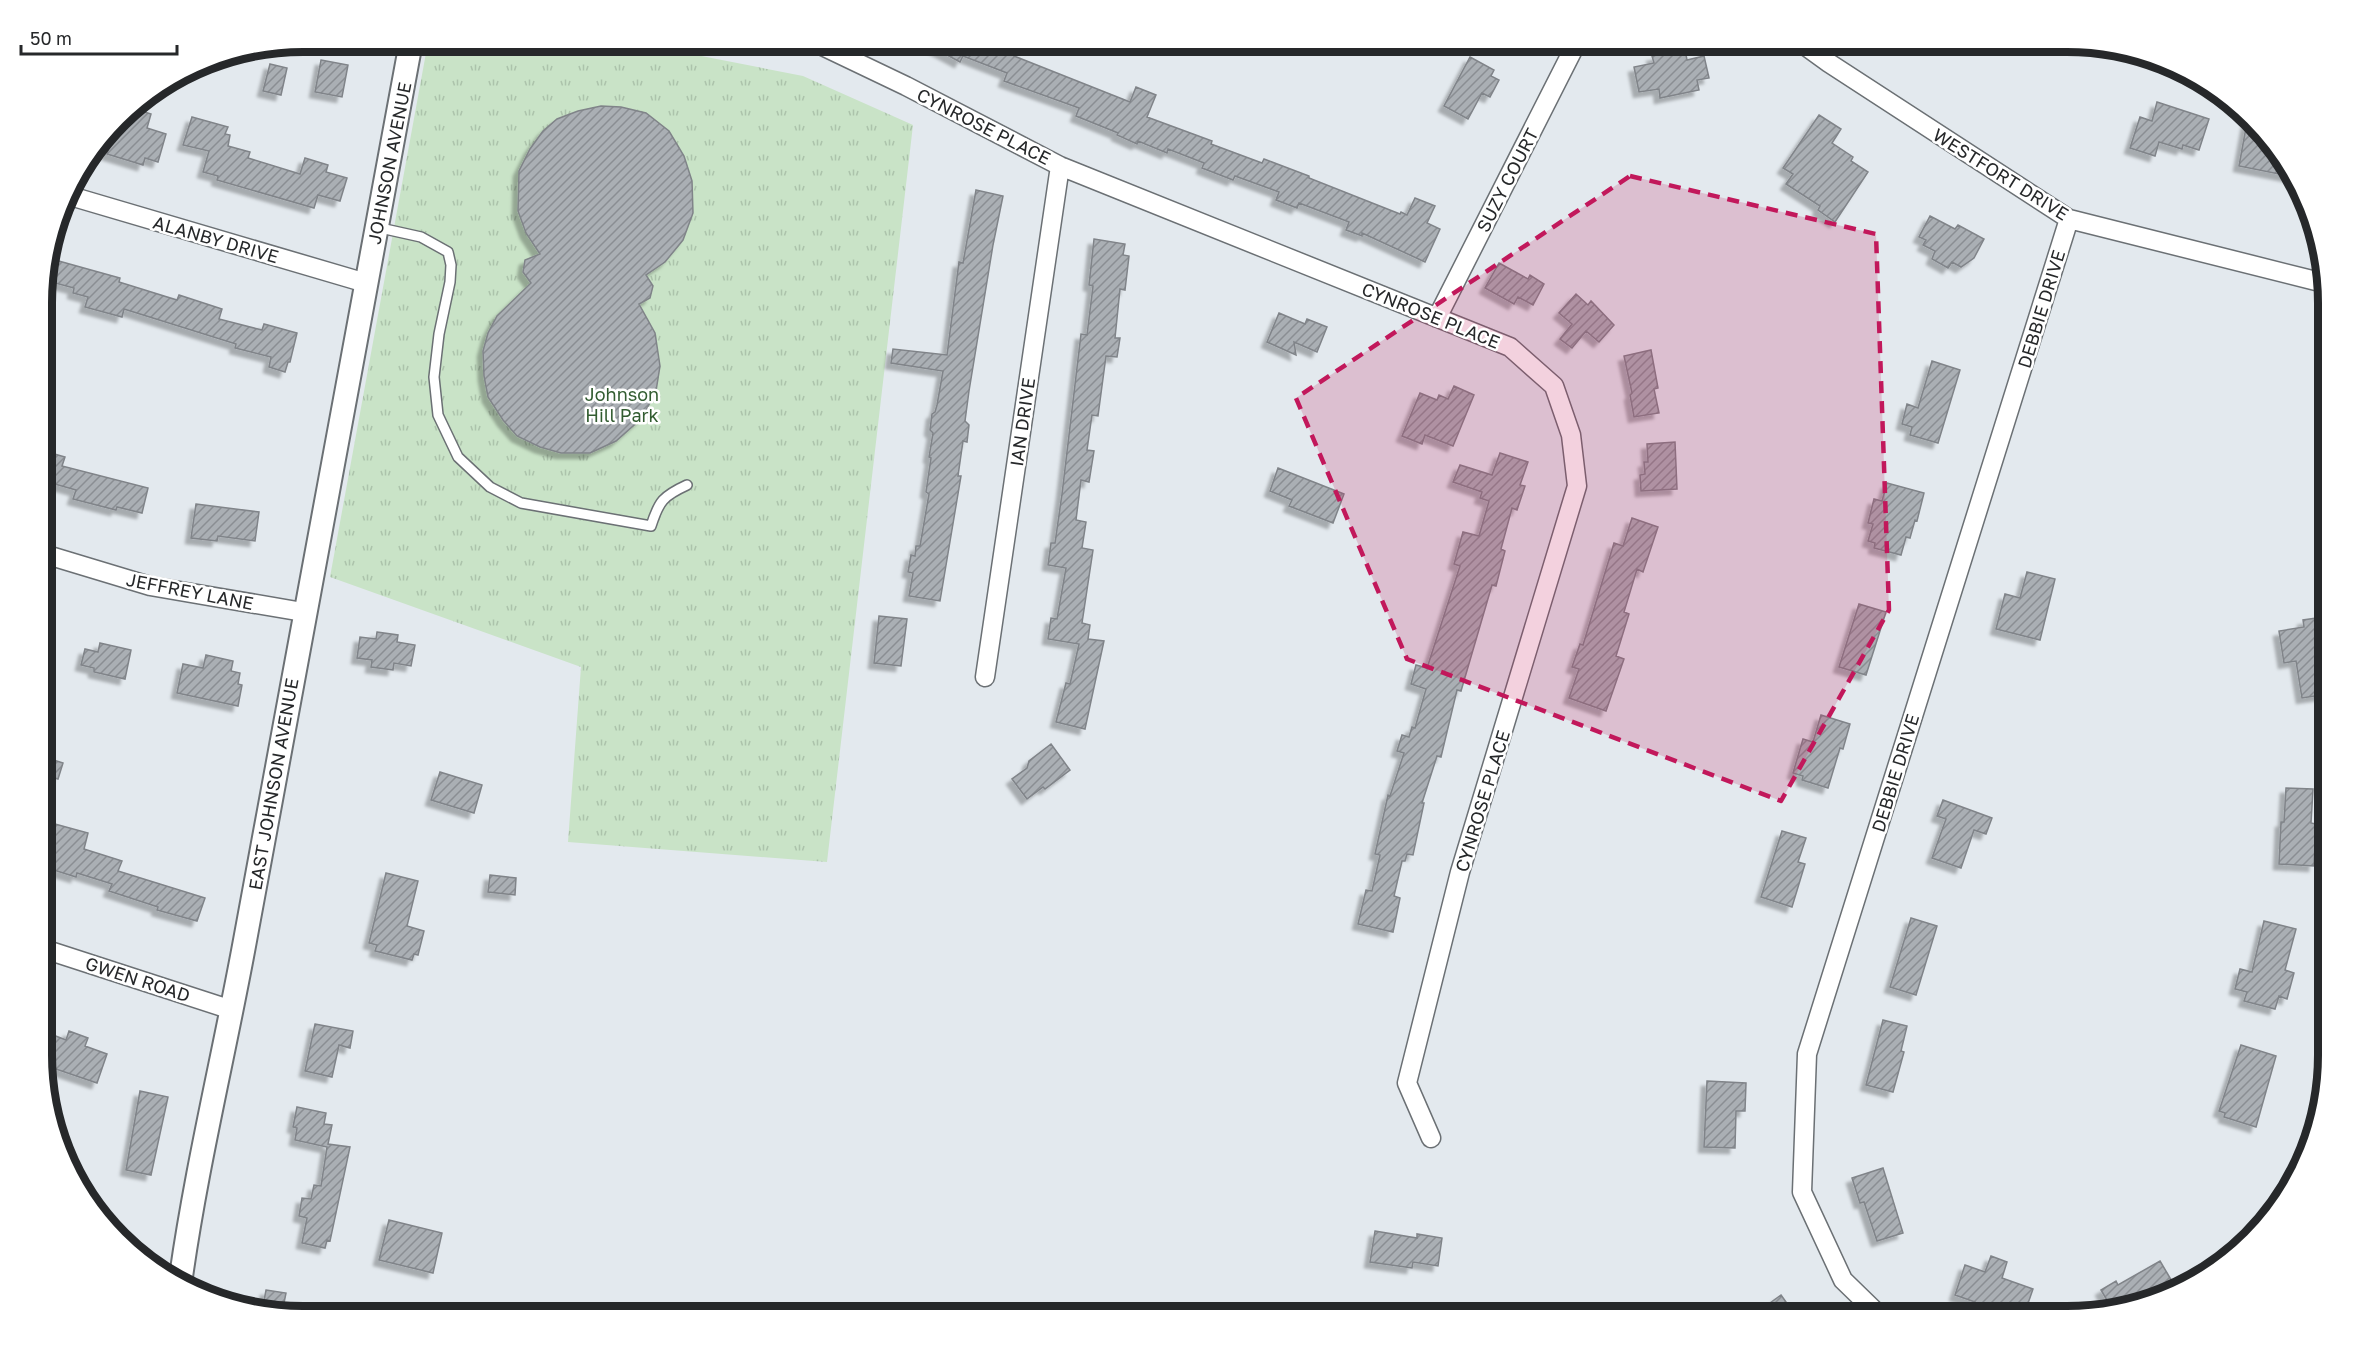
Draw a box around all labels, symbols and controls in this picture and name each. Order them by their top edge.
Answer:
scale bar [21,18,177,56]
text: 50 m [30,27,72,49]
street label: JOHNSON AVENUE [362,80,416,246]
street label: CYNROSE PLACE [914,83,1054,169]
street label: WESTFORT DRIVE [1929,123,2073,225]
street label: SUZY COURT [1471,124,1543,236]
street label: ALANBY DRIVE [151,211,281,267]
street label: DEBBIE DRIVE [2013,247,2069,371]
street label: CYNROSE PLACE [1359,277,1503,353]
street label: IAN DRIVE [1005,376,1039,468]
park label: Johnson Hill Park [585,383,659,426]
street label: JEFFREY LANE [124,568,256,614]
street label: EAST JOHNSON AVENUE [244,676,302,892]
street label: DEBBIE DRIVE [1867,711,1923,835]
street label: CYNROSE PLACE [1450,728,1514,874]
street label: GWEN ROAD [83,952,193,1006]

